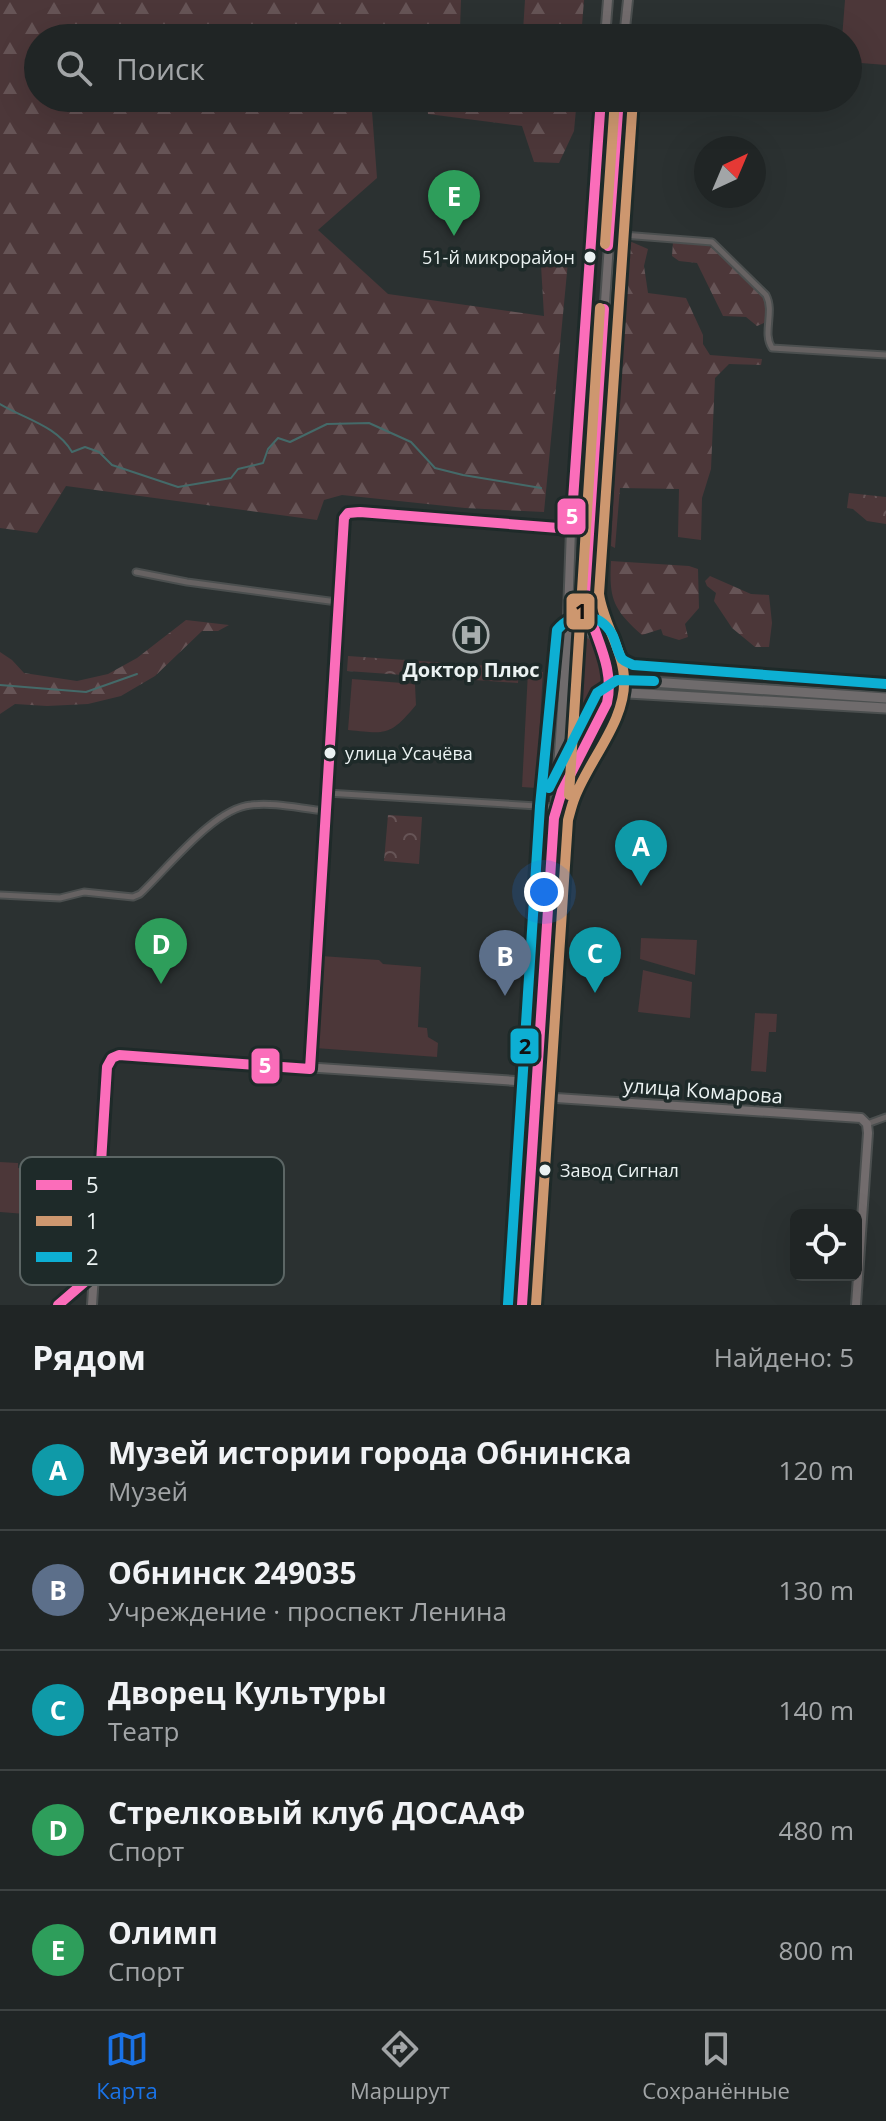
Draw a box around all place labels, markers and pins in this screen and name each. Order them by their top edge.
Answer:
pin: E [428,170,480,236]
place label: 51-й микрорайон [422,245,575,269]
marker: 51-й микрорайон [582,249,598,265]
hospital icon: Доктор Плюс [452,616,490,654]
place label: Доктор Плюс [403,656,539,683]
place label: улица Усачёва [345,741,473,765]
marker: улица Усачёва [322,745,338,761]
pin: A [615,820,667,886]
pin: D [135,918,187,984]
pin: C [569,927,621,993]
pin: B [479,930,531,996]
place label: Завод Сигнал [560,1158,679,1182]
marker: Завод Сигнал [537,1162,553,1178]

